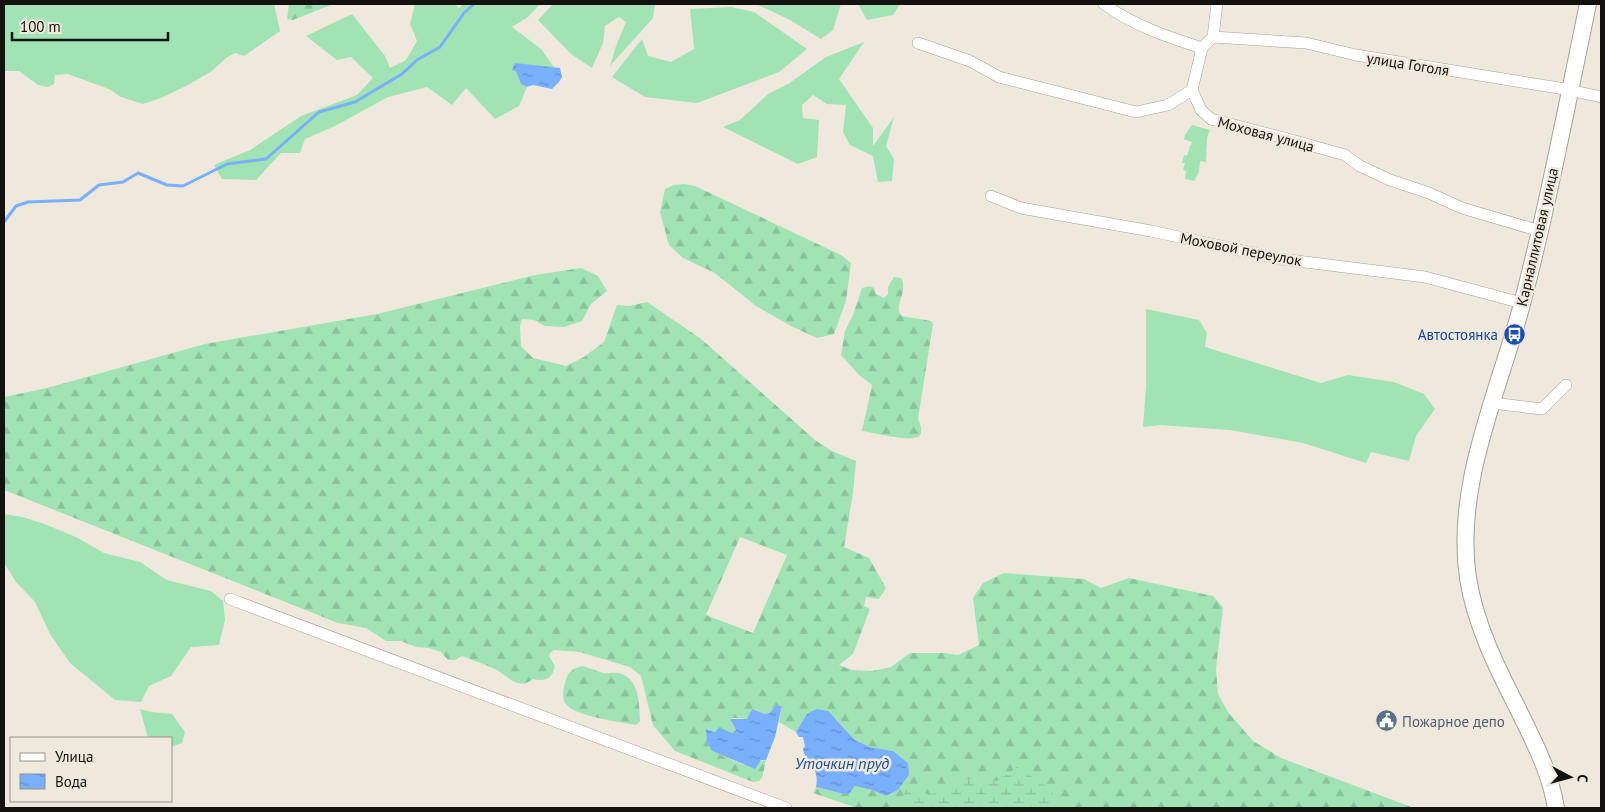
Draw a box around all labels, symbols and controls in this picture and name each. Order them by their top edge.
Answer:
scale bar [12,10,169,42]
text: 100 m [20,17,61,36]
street label: улица Гоголя [1365,48,1451,80]
street label: Моховая улица [1216,112,1316,156]
street label: Карналлитовая улица [1512,166,1562,308]
street label: Моховой переулок [1179,228,1304,270]
bus stop icon: Автостоянка [1502,322,1526,346]
place label: Автостоянка [1418,325,1498,344]
public building icon: Пожарное депо [1374,709,1398,733]
place label: Пожарное депо [1402,712,1505,731]
legend [10,737,172,802]
text: Улица [55,747,93,766]
north arrow [1545,752,1595,802]
water label: Уточкин пруд [795,753,889,773]
text: Вода [55,772,87,791]
text: С [1574,774,1592,783]

